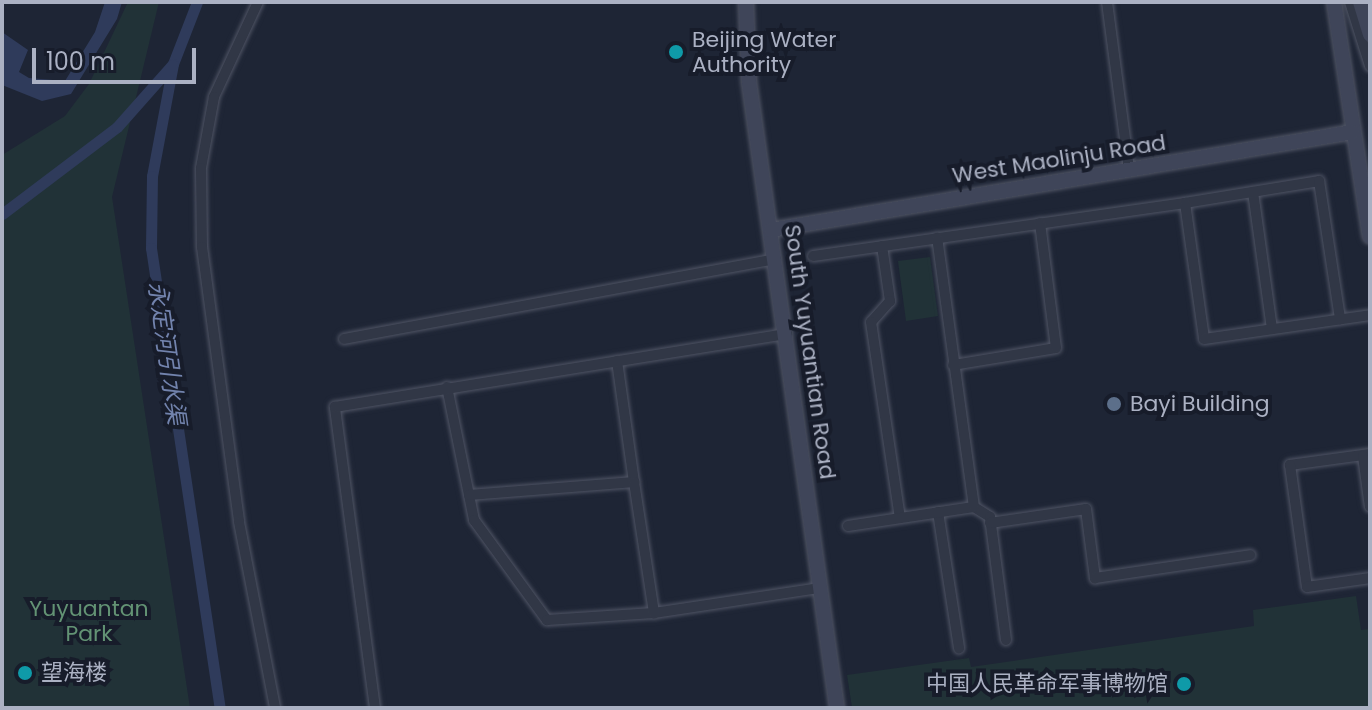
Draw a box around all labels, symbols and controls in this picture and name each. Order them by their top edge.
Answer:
place label: Beijing Water Authority [692,26,836,78]
scale bar [36,32,200,82]
marker: Beijing Water Authority [667,43,685,61]
text: 100 m [46,45,115,78]
street label: West Maolinju Road [950,129,1168,189]
street label: South Yuyuantian Road [779,223,841,481]
water label: 永定河引水渠 [143,280,191,426]
place label: Bayi Building [1130,391,1270,417]
marker: Bayi Building [1105,395,1123,413]
park label: Yuyuantan Park [29,595,149,646]
place label: 望海楼 [41,660,107,686]
marker: 望海楼 [16,664,34,682]
place label: 中国人民革命军事博物馆 [926,671,1168,697]
marker: 中国人民革命军事博物馆 [1175,675,1193,693]

